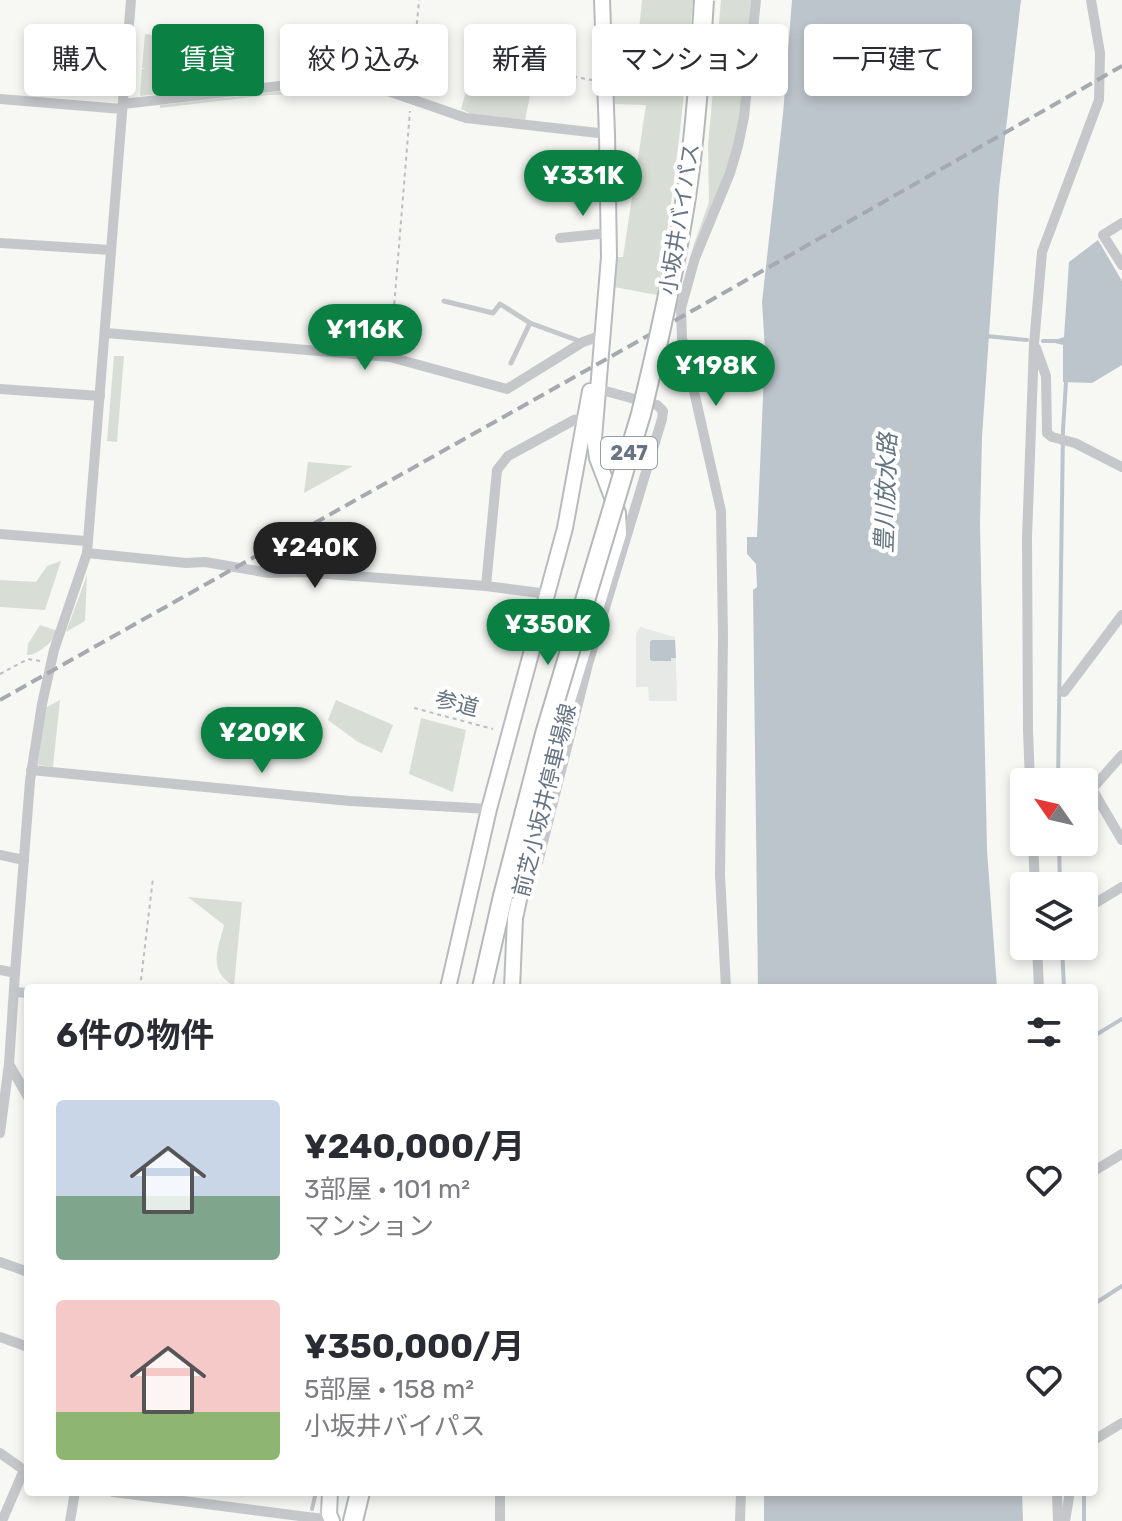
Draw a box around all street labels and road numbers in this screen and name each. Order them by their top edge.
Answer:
street label: 小坂井バイパス [654,141,705,297]
road number: 247 [601,437,657,469]
street label: 参道 [432,685,481,722]
street label: 前芝小坂井停車場線 [507,701,582,899]

